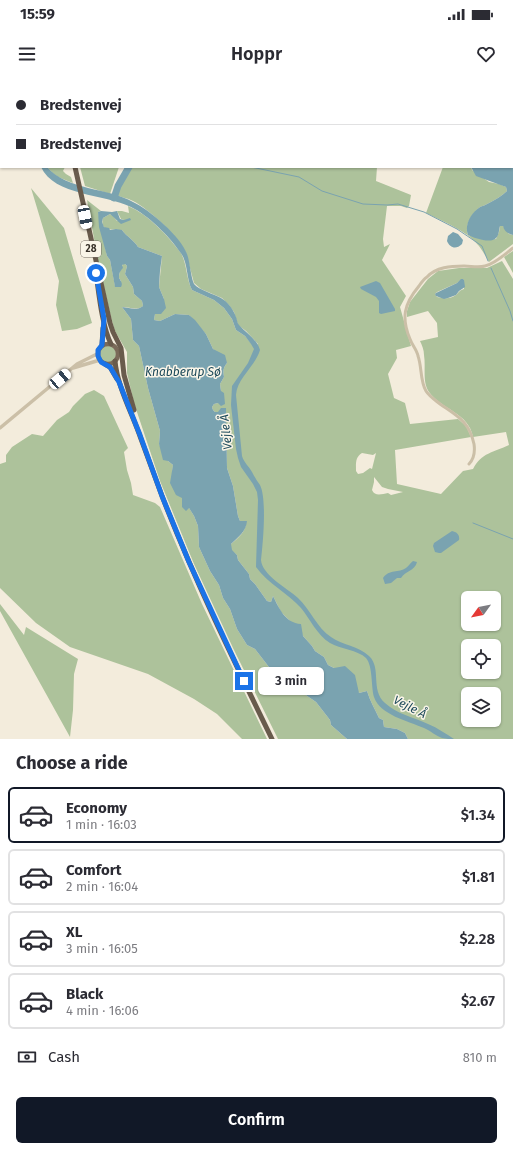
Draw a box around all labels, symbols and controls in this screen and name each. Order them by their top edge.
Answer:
text: 15:59 [20,5,55,23]
icon: menu [16,43,38,65]
text: Hoppr [231,43,282,65]
icon: heart [475,43,497,65]
text: Bredstenvej [40,96,122,114]
text: Bredstenvej [40,135,122,153]
car [77,204,93,230]
road number: 28 [81,241,101,257]
route start [87,264,105,282]
water label: Knabberup Sø [145,365,221,379]
car [47,367,73,391]
water label: Vejle Å [215,413,235,451]
north arrow [461,591,501,631]
map controls [461,591,501,727]
button: locate [461,639,501,679]
callout: 3 min [258,667,324,695]
route end [235,672,253,690]
text: 3 min [275,673,307,688]
button: layers [461,687,501,727]
water label: Vejle Å [391,691,430,721]
text: Choose a ride [16,752,128,774]
icon: car [18,797,54,833]
text: Economy [66,799,127,817]
text: $1.34 [461,806,495,824]
text: 1 min · 16:03 [66,817,137,832]
icon: car [18,859,54,895]
text: Comfort [66,861,122,879]
text: $1.81 [462,868,495,886]
text: 2 min · 16:04 [66,879,138,894]
icon: car [18,921,54,957]
text: XL [66,923,82,941]
text: $2.28 [459,930,495,948]
text: 3 min · 16:05 [66,941,138,956]
icon: car [18,983,54,1019]
text: Black [66,985,103,1003]
text: $2.67 [461,992,495,1010]
text: 4 min · 16:06 [66,1003,139,1018]
icon: cash [16,1046,38,1068]
text: Cash [48,1048,80,1066]
text: 810 m [463,1050,497,1065]
button: Confirm [16,1097,497,1143]

